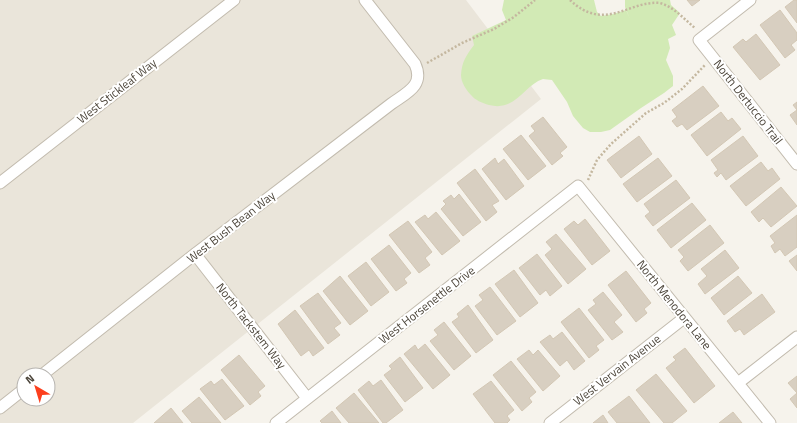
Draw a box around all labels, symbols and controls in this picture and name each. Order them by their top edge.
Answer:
street label: West Stickleaf Way [73,53,161,128]
street label: North Dertuccio Trail [709,55,788,148]
street label: West Bush Bean Way [182,186,279,267]
street label: North Menodora Lane [632,256,717,354]
street label: West Horsenettle Drive [374,261,479,348]
street label: North Tackstem Way [212,279,291,373]
street label: West Vervain Avenue [569,329,665,410]
north arrow [16,367,56,407]
text: N [22,370,38,388]

